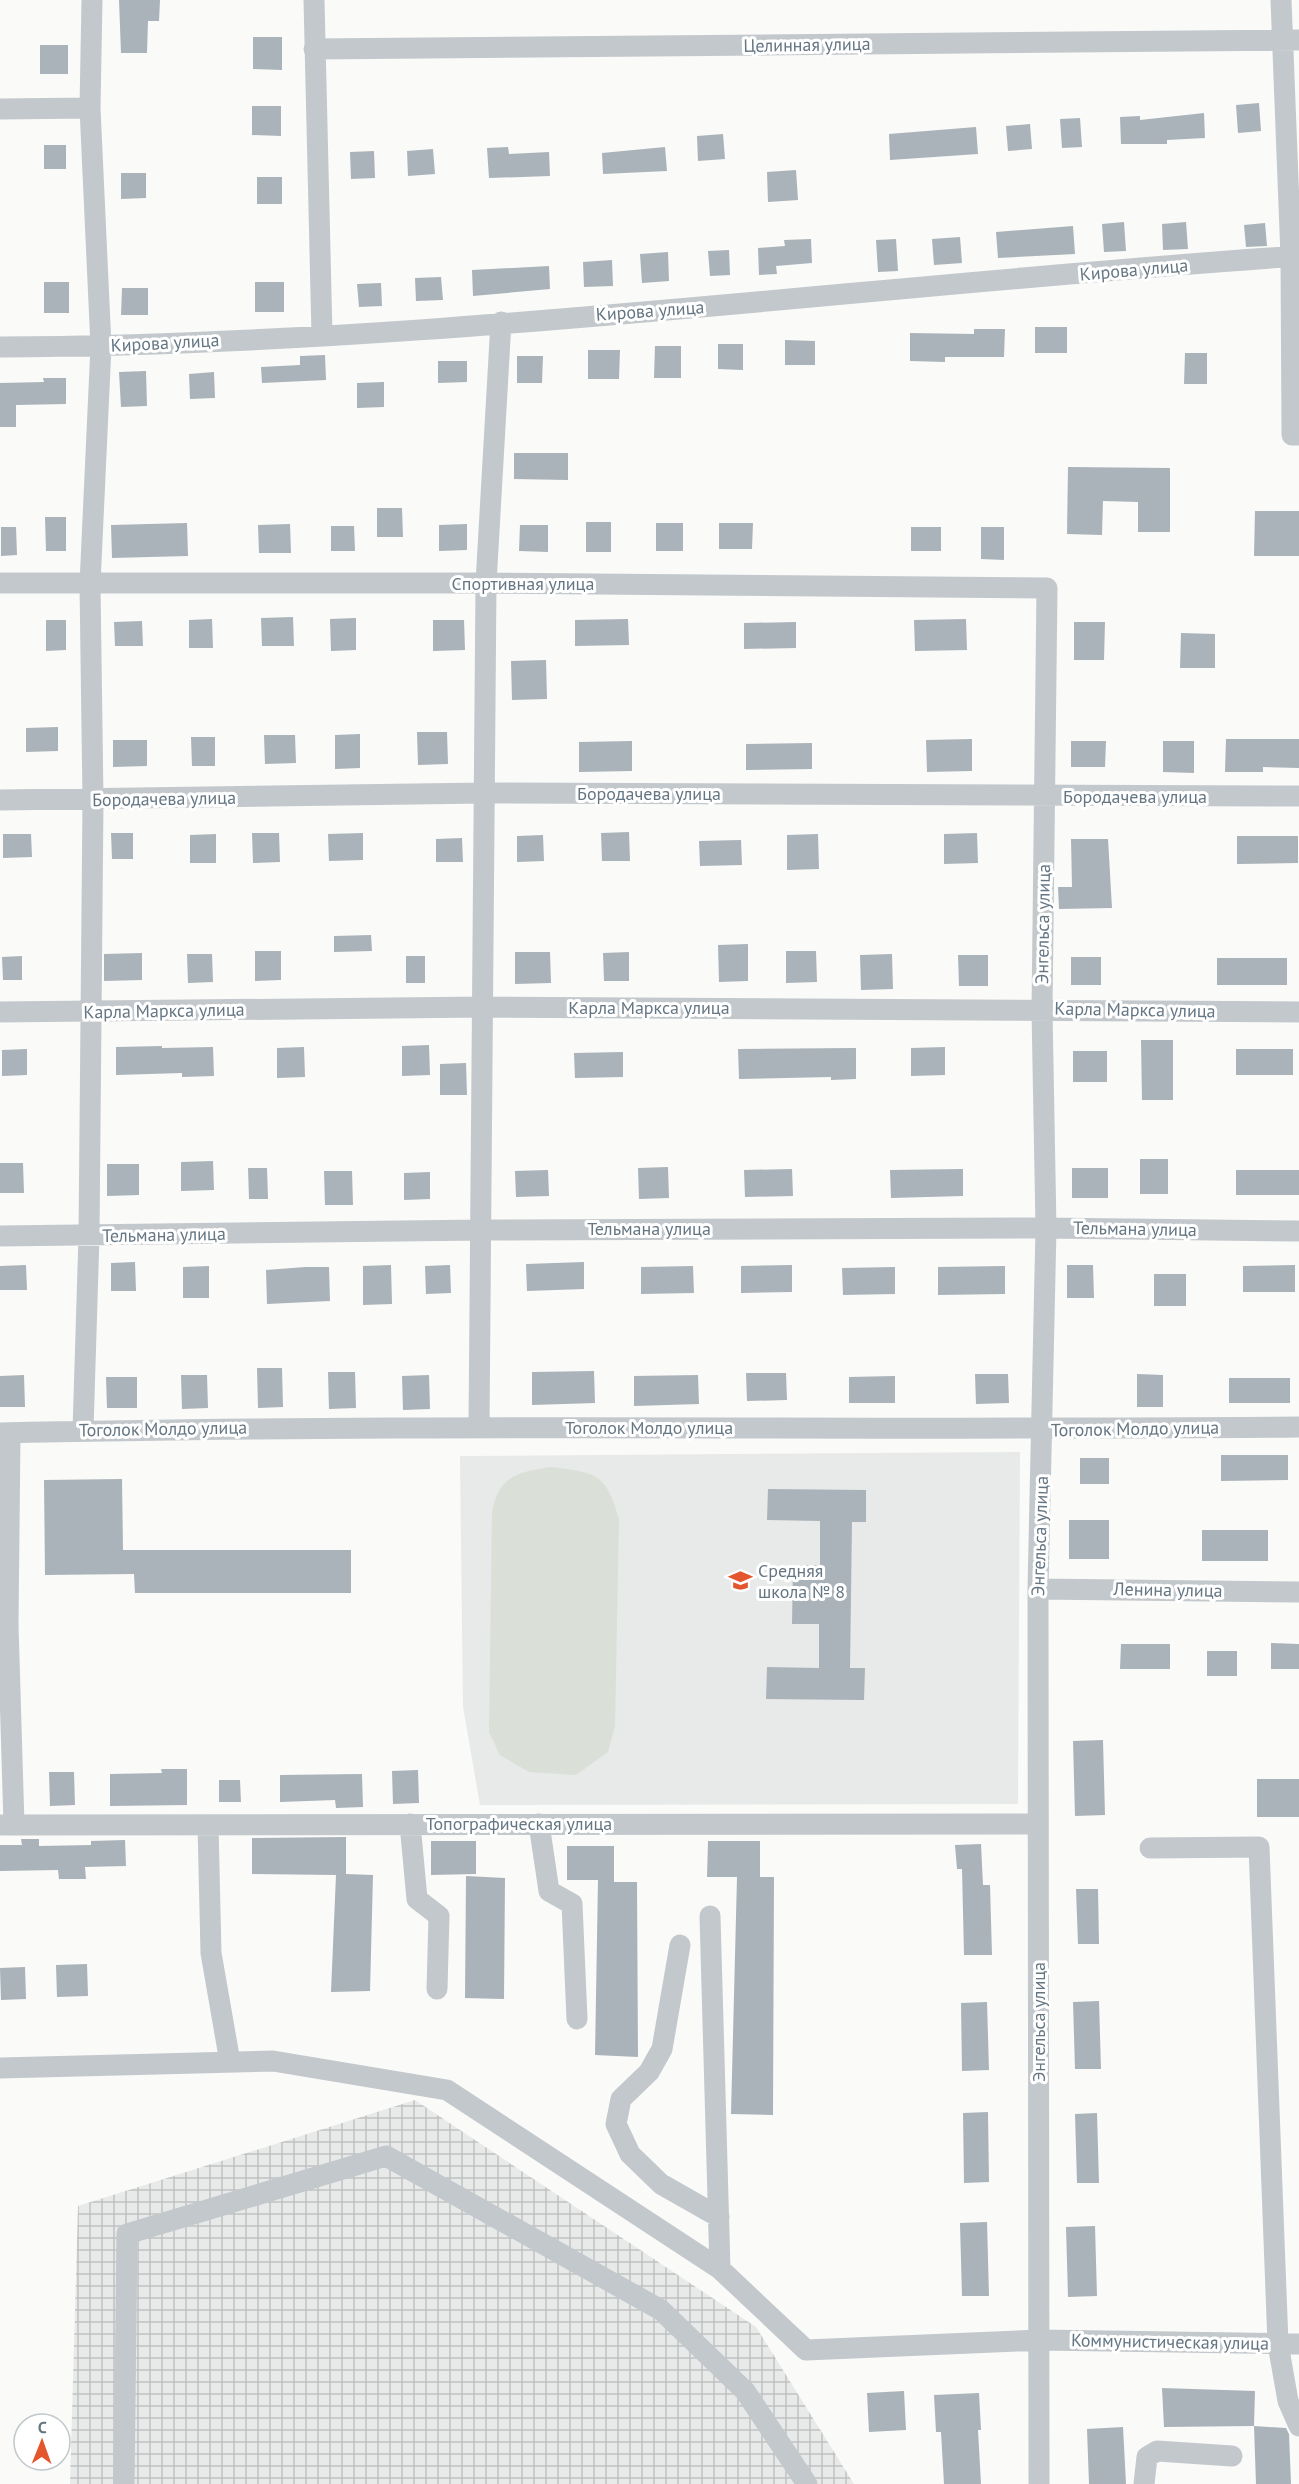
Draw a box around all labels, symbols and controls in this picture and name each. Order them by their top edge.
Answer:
street label: Целинная улица [743,32,871,57]
street label: Кирова улица [1079,253,1189,286]
street label: Кирова улица [595,295,705,326]
street label: Кирова улица [110,328,220,357]
street label: Спортивная улица [452,572,594,595]
street label: Бородачева улица [577,782,721,805]
street label: Бородачева улица [1063,785,1207,808]
street label: Бородачева улица [92,786,236,811]
street label: Энгельса улица [1030,864,1055,984]
street label: Карла Маркса улица [568,996,730,1019]
street label: Карла Маркса улица [1054,997,1216,1022]
street label: Карла Маркса улица [83,998,245,1023]
street label: Тельмана улица [1073,1216,1197,1241]
street label: Тельмана улица [587,1217,711,1240]
street label: Тельмана улица [102,1222,226,1247]
street label: Тоголок Молдо улица [79,1416,247,1441]
street label: Тоголок Молдо улица [565,1416,733,1439]
street label: Тоголок Молдо улица [1051,1416,1219,1441]
street label: Энгельса улица [1026,1476,1053,1596]
place label: Средняя школа № 8 [758,1559,845,1603]
school or university icon: Средняя школа № 8 [727,1568,753,1594]
street label: Ленина улица [1112,1577,1223,1602]
street label: Топографическая улица [426,1812,612,1835]
street label: Энгельса улица [1027,1962,1050,2082]
street label: Коммунистическая улица [1071,2328,1269,2355]
north arrow [12,2412,72,2472]
text: С [38,2417,47,2437]

